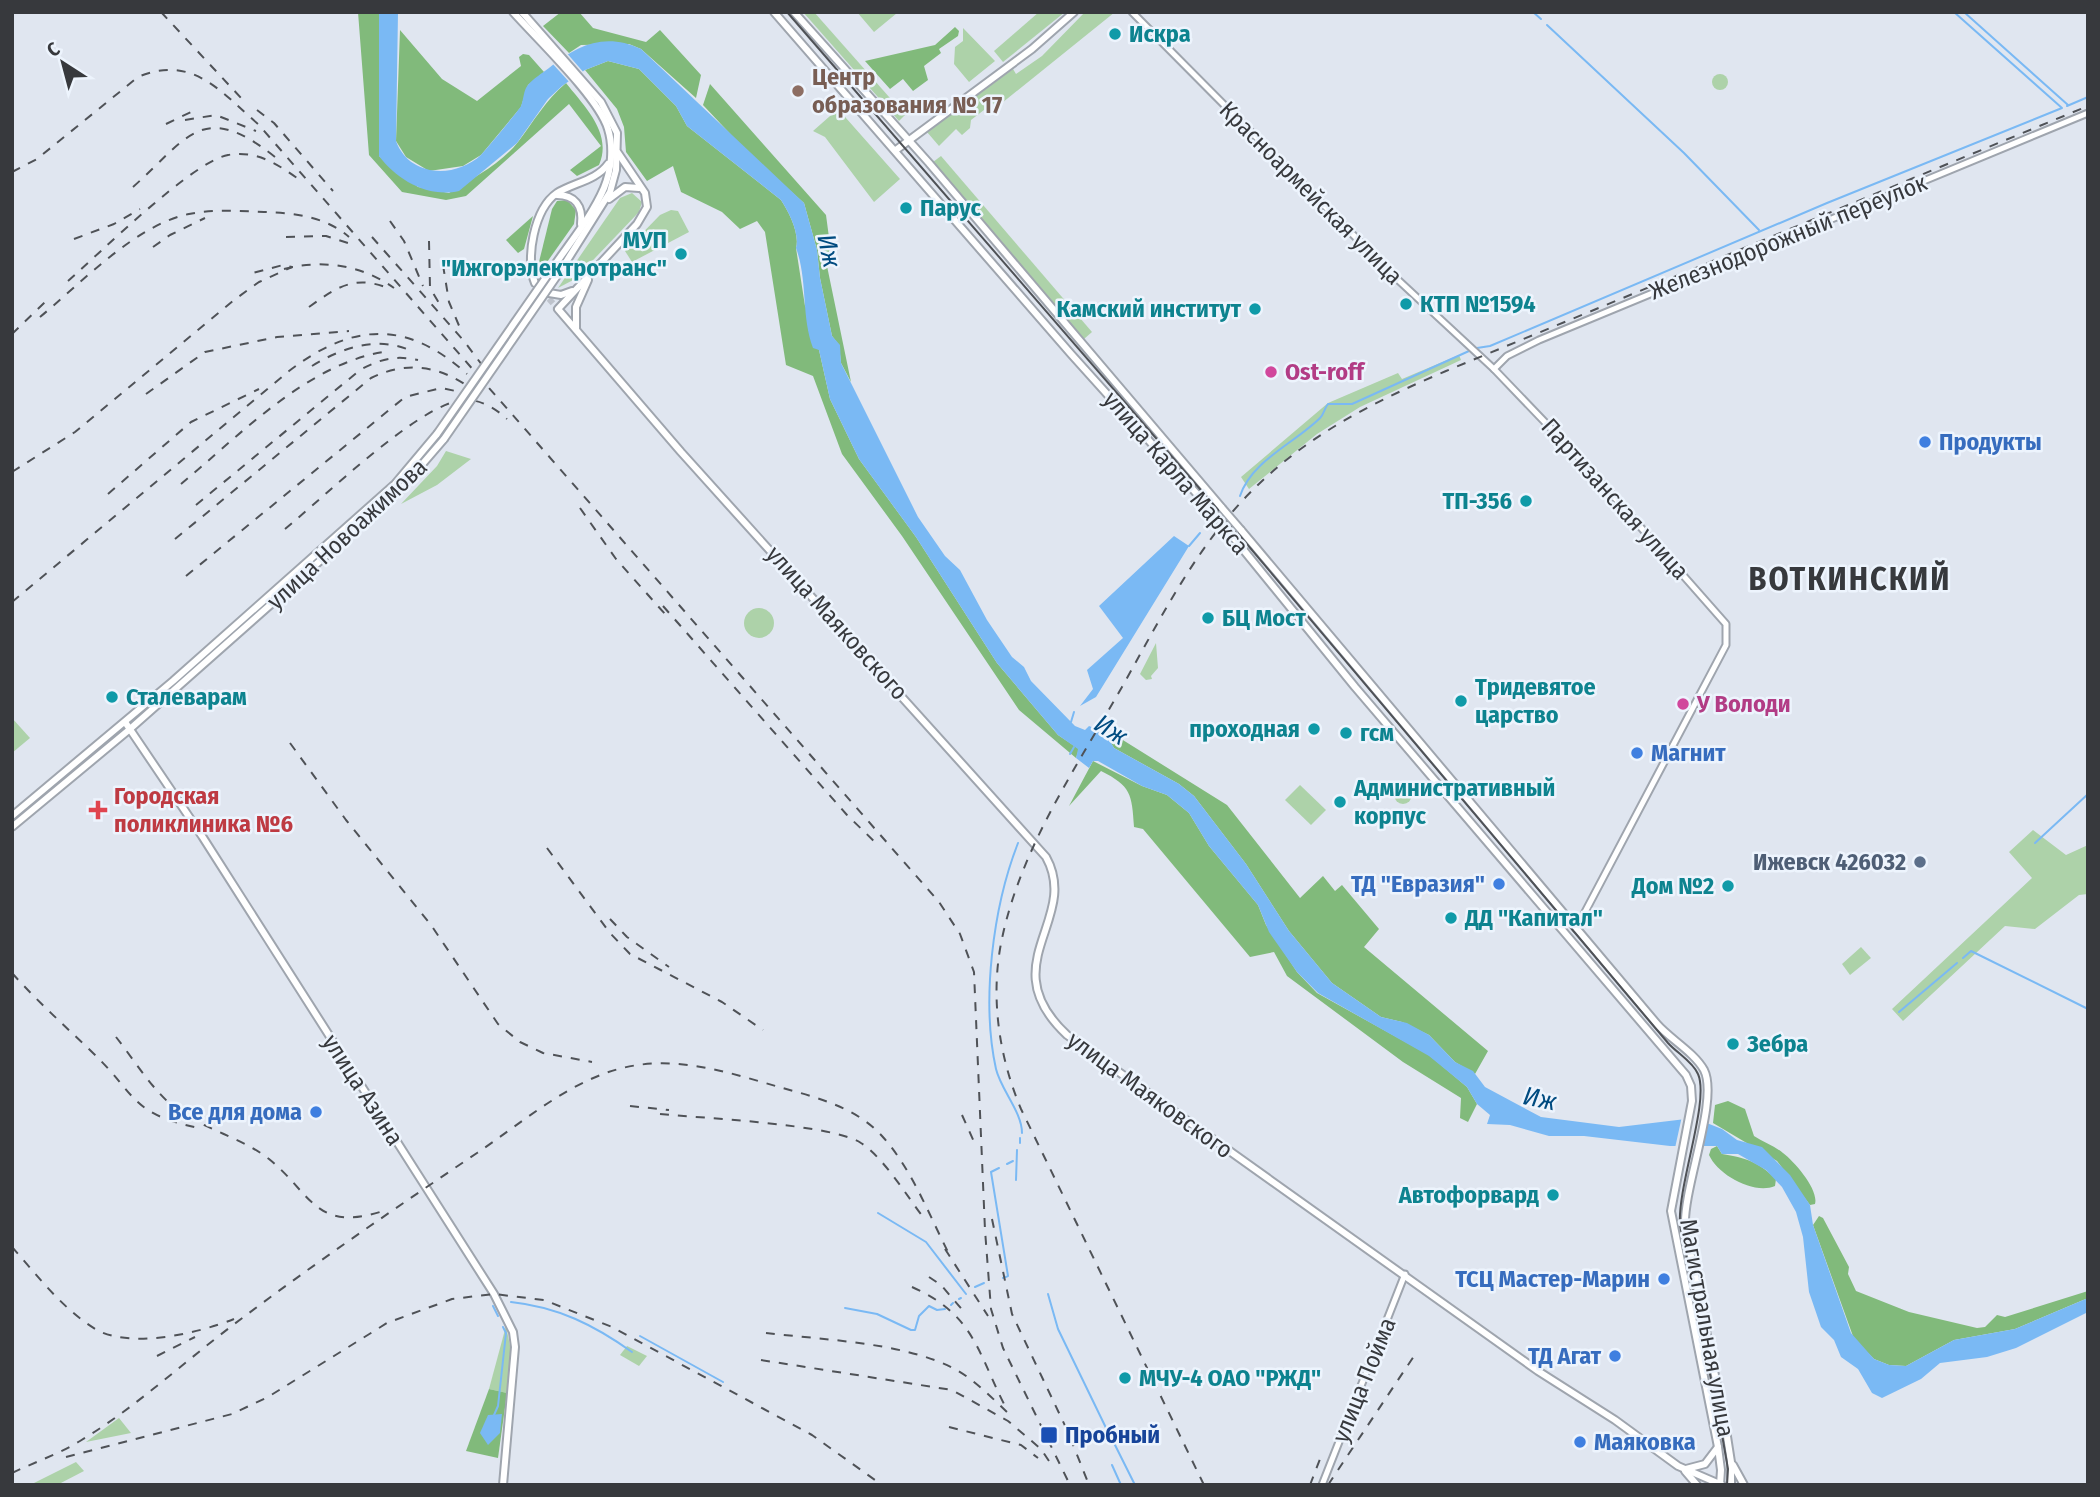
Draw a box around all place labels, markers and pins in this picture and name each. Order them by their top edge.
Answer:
place label: Искра [1129,20,1191,48]
marker: Искра [1107,26,1123,42]
place label: Центр образования № 17 [812,63,1002,119]
marker: Центр образования № 17 [790,83,806,99]
place label: Парус [920,194,981,222]
marker: Парус [898,200,914,216]
place label: МУП "Ижгорэлектротранс" [441,226,667,282]
marker: МУП "Ижгорэлектротранс" [673,246,689,262]
place label: КТП №1594 [1420,290,1536,318]
place label: Камский институт [1056,295,1242,323]
marker: КТП №1594 [1398,296,1414,312]
marker: Камский институт [1247,301,1263,317]
place label: Ost-roff [1285,358,1366,386]
marker: Ost-roff [1263,364,1279,380]
place label: Продукты [1939,428,2042,456]
marker: Продукты [1917,434,1933,450]
place label: ТП-356 [1443,487,1512,515]
marker: ТП-356 [1518,493,1534,509]
place label: БЦ Мост [1222,604,1307,632]
marker: БЦ Мост [1200,610,1216,626]
place label: Тридевятое царство [1475,673,1596,729]
place label: Сталеварам [126,683,247,711]
marker: Сталеварам [104,689,120,705]
place label: У Володи [1696,690,1791,718]
marker: Тридевятое царство [1453,693,1469,709]
marker: У Володи [1675,696,1691,712]
place label: проходная [1189,715,1300,743]
place label: гсм [1360,719,1394,747]
marker: проходная [1306,721,1322,737]
marker: гсм [1338,725,1354,741]
place label: Магнит [1651,739,1726,767]
marker: Магнит [1629,745,1645,761]
place label: Административный корпус [1353,774,1555,830]
place label: Городская поликлиника №6 [114,782,293,838]
marker: Административный корпус [1332,794,1348,810]
marker: Городская поликлиника №6 [88,800,108,820]
place label: Ижевск 426032 [1753,848,1906,876]
marker: Ижевск 426032 [1912,854,1928,870]
place label: ТД "Евразия" [1351,870,1485,898]
place label: Дом №2 [1631,872,1714,900]
marker: ТД "Евразия" [1491,876,1507,892]
marker: Дом №2 [1720,878,1736,894]
place label: ДД "Капитал" [1464,904,1603,932]
marker: ДД "Капитал" [1443,910,1459,926]
place label: Зебра [1746,1030,1808,1058]
marker: Зебра [1725,1036,1741,1052]
place label: Все для дома [168,1098,302,1126]
marker: Все для дома [308,1104,324,1120]
place label: Автофорвард [1398,1181,1539,1209]
marker: Автофорвард [1545,1187,1561,1203]
place label: ТСЦ Мастер-Марин [1455,1265,1650,1293]
marker: ТСЦ Мастер-Марин [1656,1271,1672,1287]
place label: ТД Агат [1528,1342,1602,1370]
marker: ТД Агат [1607,1348,1623,1364]
place label: МЧУ-4 ОАО "РЖД" [1139,1364,1321,1392]
marker: МЧУ-4 ОАО "РЖД" [1117,1370,1133,1386]
place label: Пробный [1065,1421,1160,1449]
marker: Пробный [1039,1425,1059,1445]
place label: Маяковка [1594,1428,1696,1456]
marker: Маяковка [1572,1434,1588,1450]

